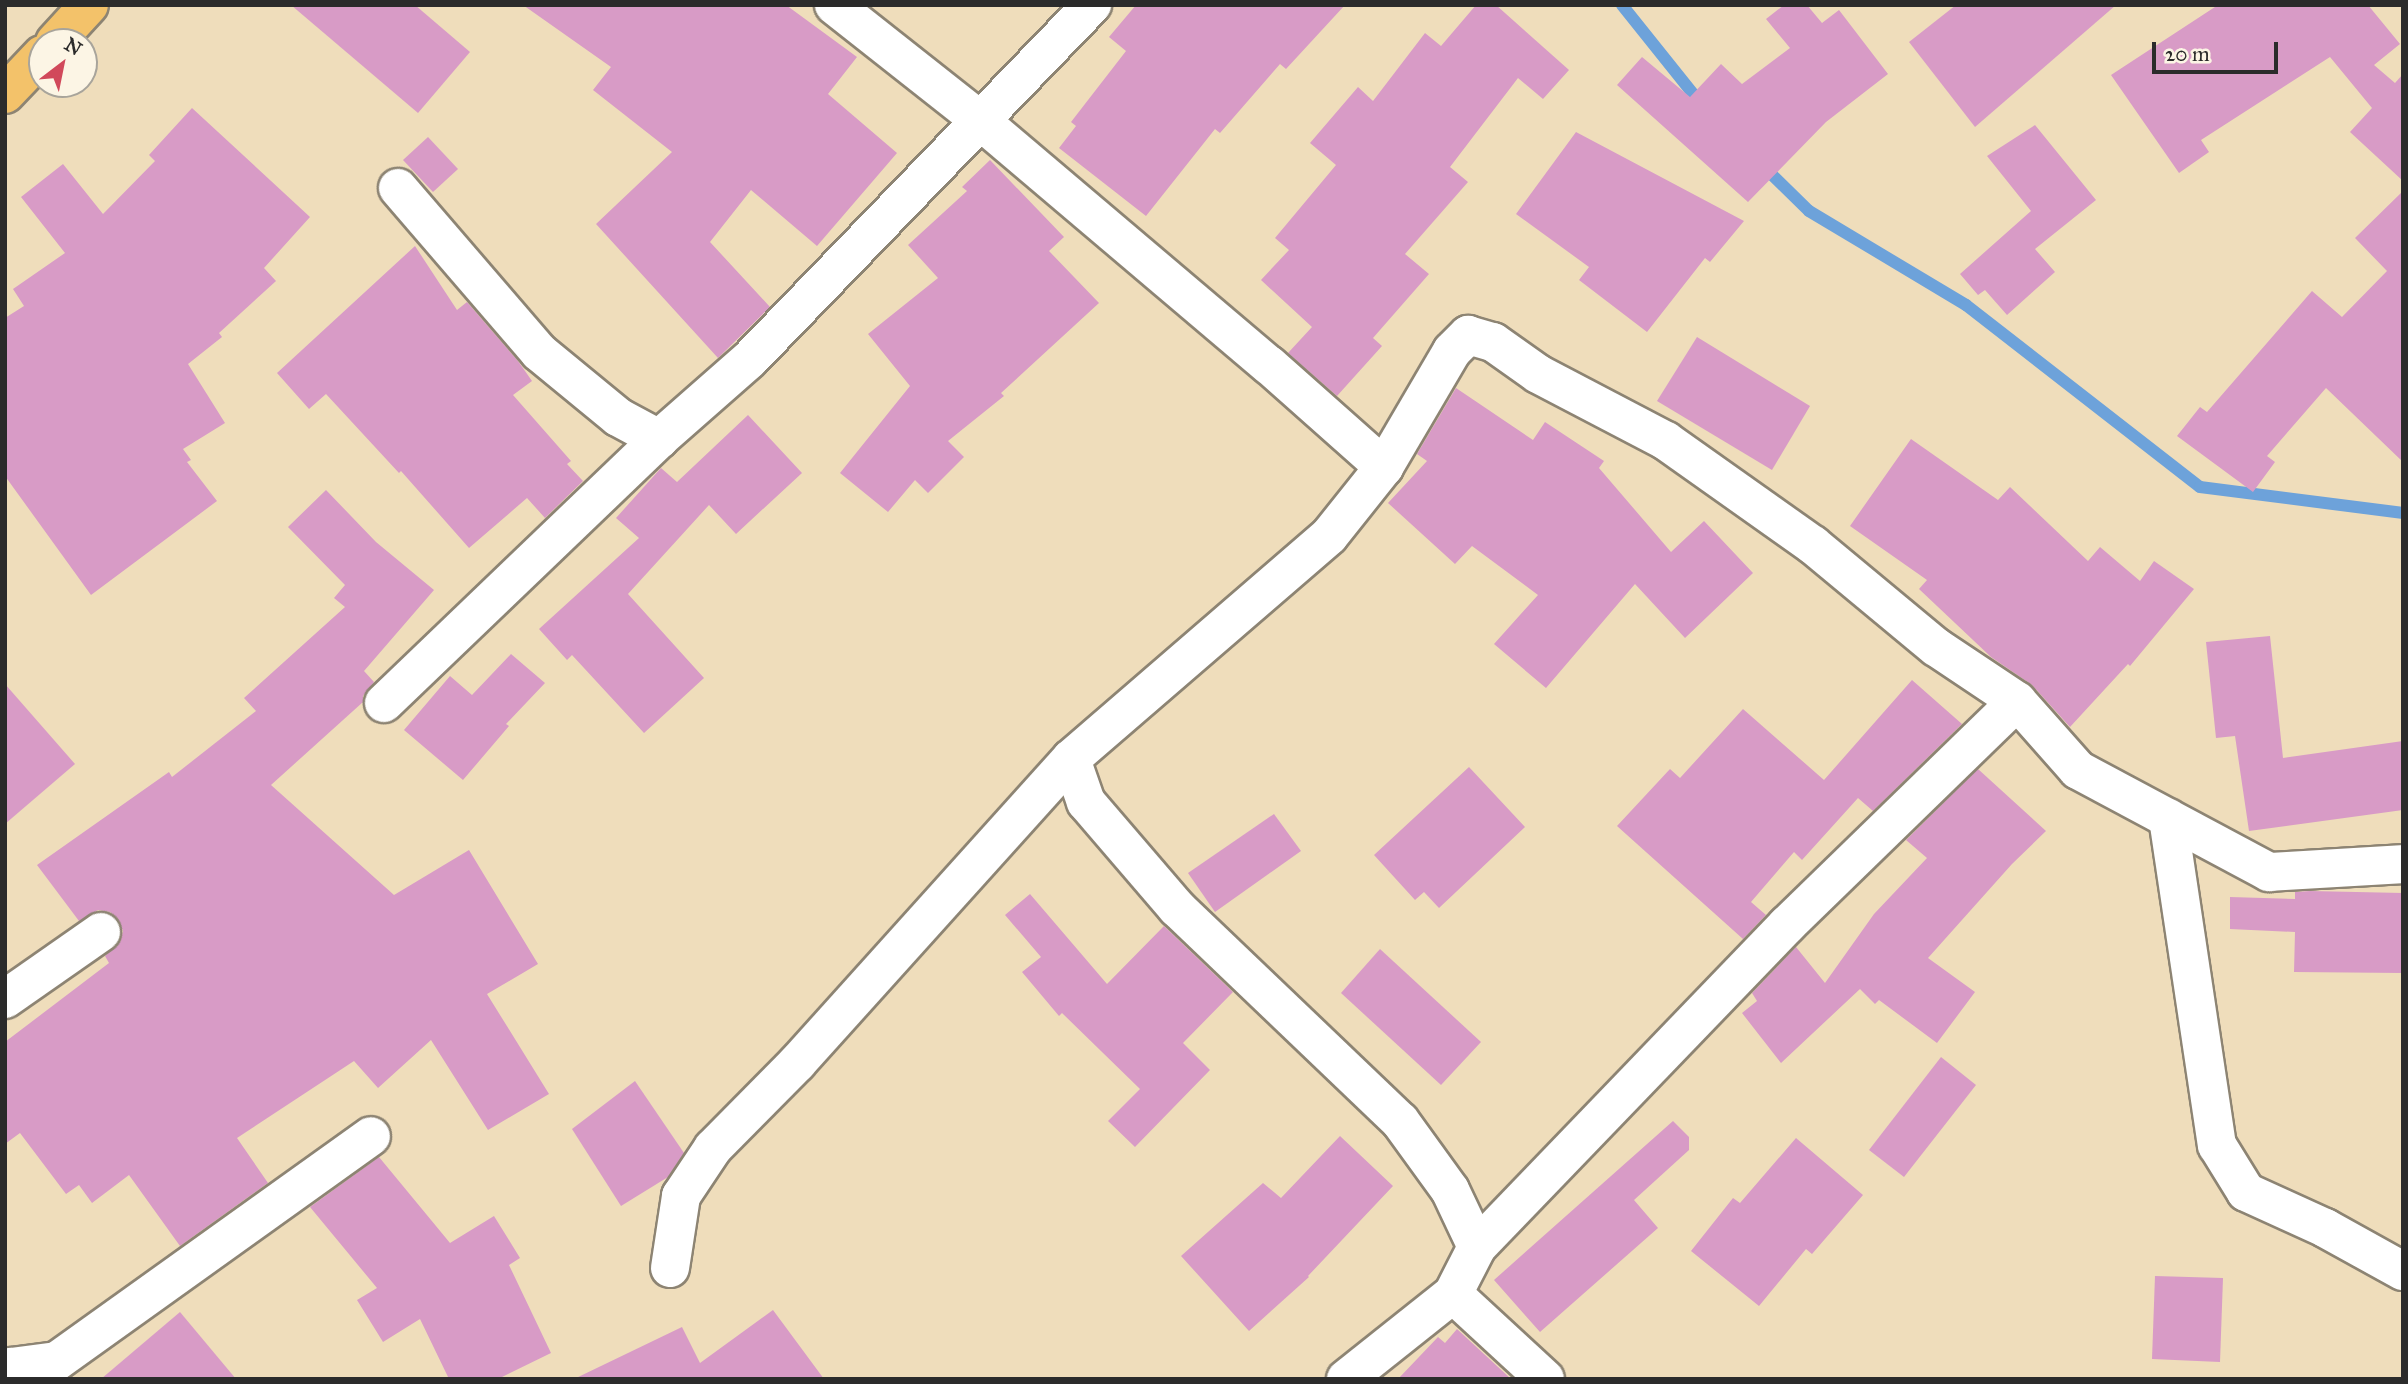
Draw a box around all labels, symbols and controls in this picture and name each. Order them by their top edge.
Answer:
north arrow [28,28,98,98]
scale bar [2156,28,2282,72]
text: N [60,32,86,60]
text: 20 m [2165,41,2210,67]

